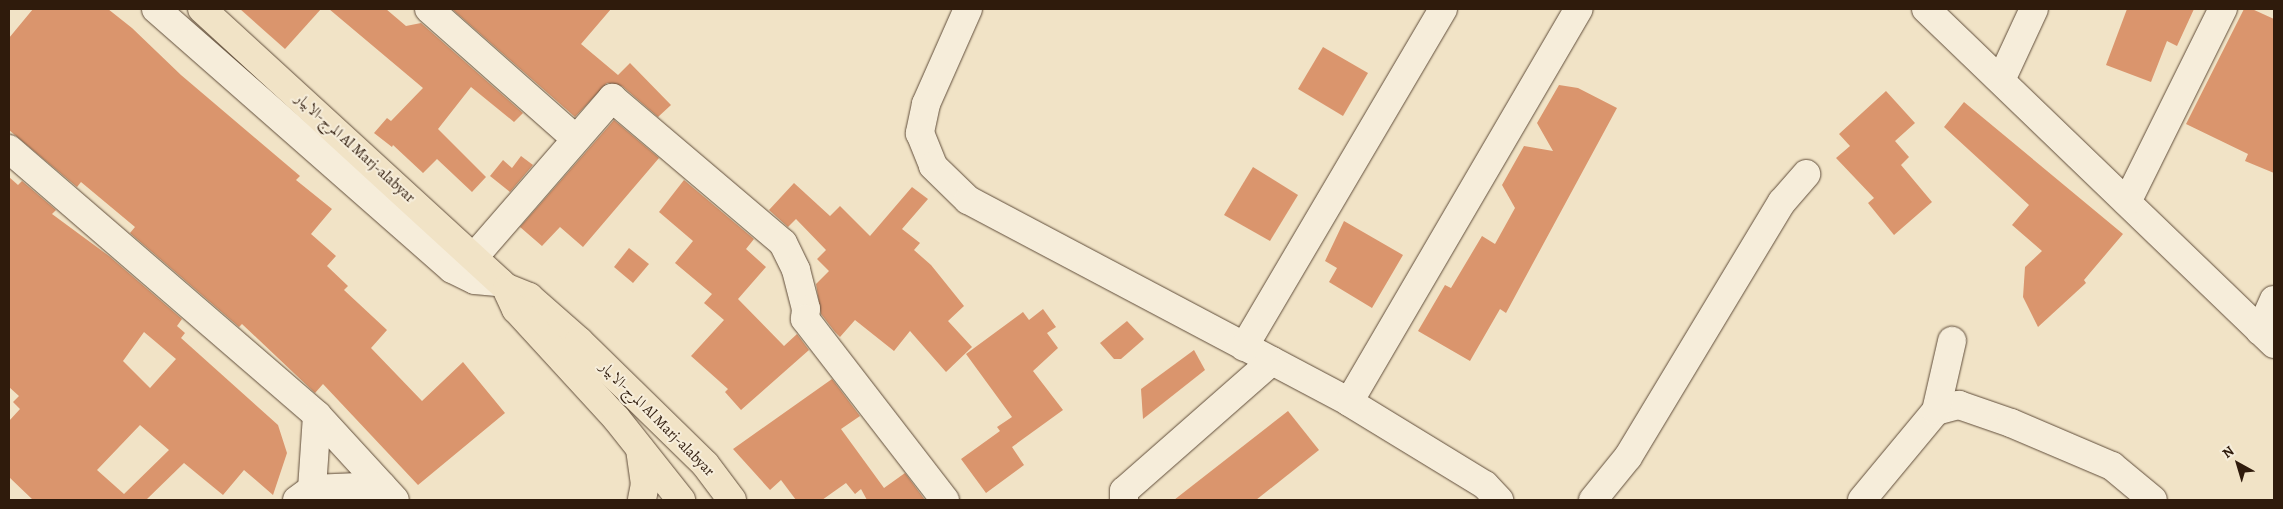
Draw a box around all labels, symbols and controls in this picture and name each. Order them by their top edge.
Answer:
street label: المرج-الابيار Al Marj-alabyar [291,89,419,207]
street label: المرج-الابيار Al Marj-alabyar [596,358,718,480]
north arrow [2213,439,2263,489]
text: N [2218,441,2238,463]

